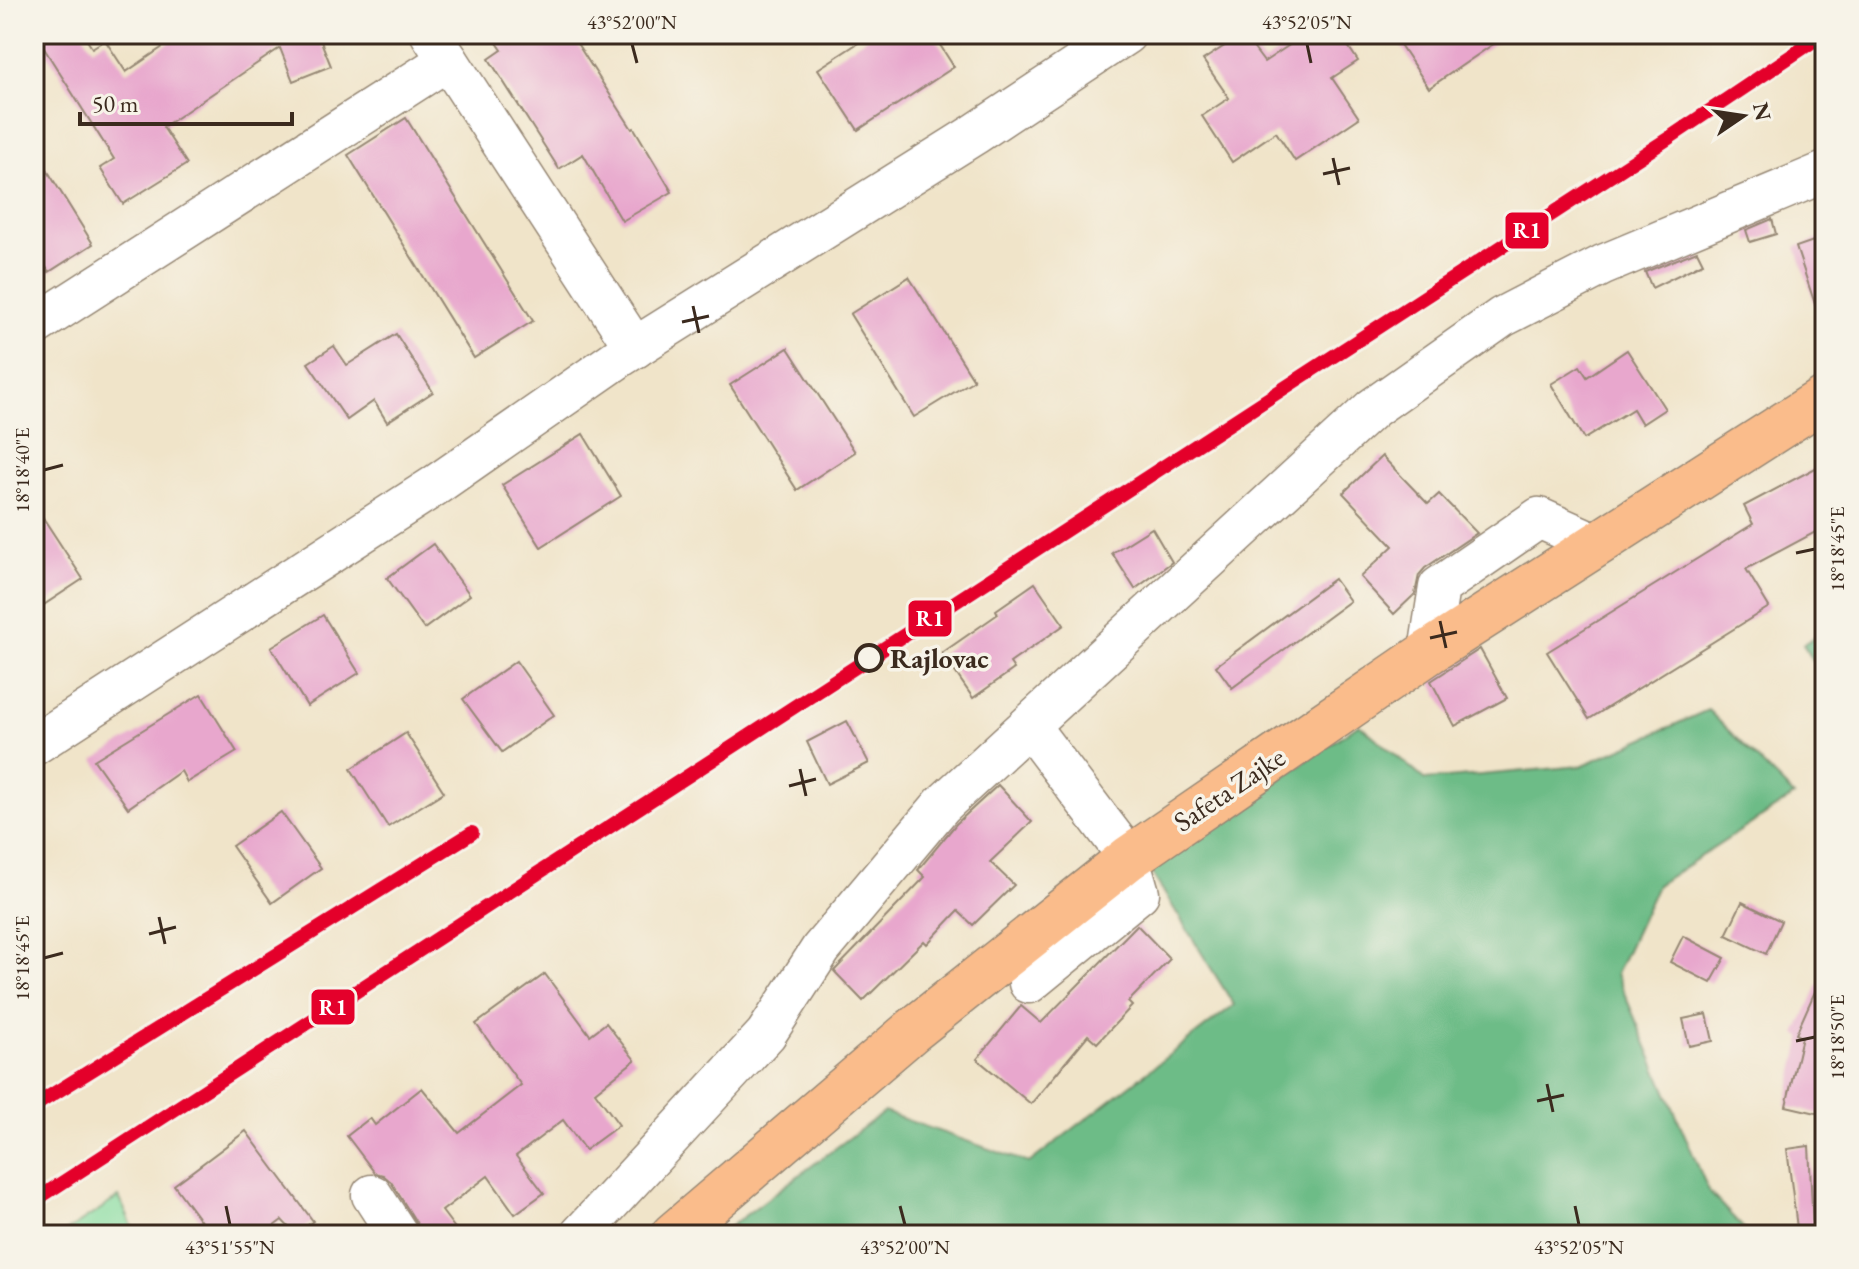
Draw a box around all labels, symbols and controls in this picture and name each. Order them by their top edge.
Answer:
text: 43°52'00"N [587,9,677,35]
text: 43°52'05"N [1262,9,1352,35]
scale bar [80,76,292,126]
north arrow [1703,76,1783,156]
text: 50 m [92,88,139,119]
text: N [1746,100,1778,124]
line badge: R1 [1504,211,1550,250]
text: R1 [1513,216,1541,245]
text: 18°18'40"E [9,427,35,513]
text: 18°18'45"E [1824,506,1850,592]
line badge: R1 [907,599,953,638]
text: R1 [916,604,944,633]
place label: Rajlovac [890,640,989,676]
marker: Rajlovac [855,644,883,672]
street label: Safeta Zajke [1166,739,1292,839]
text: 18°18'45"E [9,915,35,1001]
line badge: R1 [310,988,356,1026]
text: R1 [319,993,347,1022]
text: 18°18'50"E [1824,994,1850,1080]
text: 43°51'55"N [185,1234,275,1260]
text: 43°52'00"N [860,1234,950,1260]
text: 43°52'05"N [1534,1234,1624,1260]

